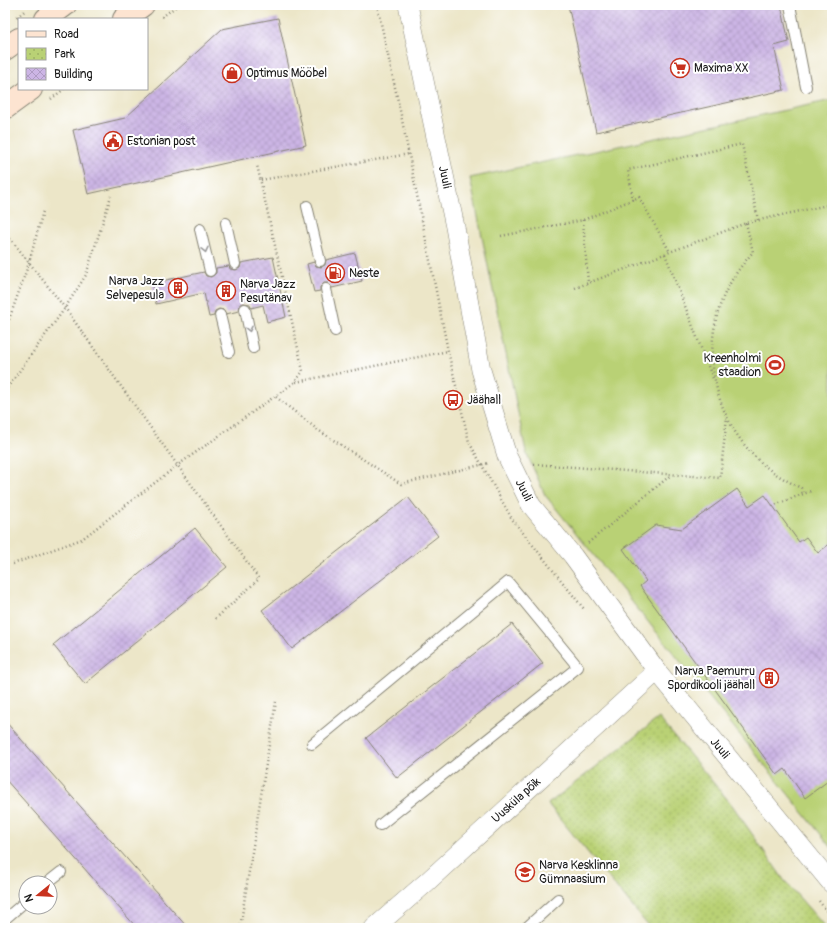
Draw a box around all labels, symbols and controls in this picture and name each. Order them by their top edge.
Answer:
legend [18,18,148,90]
text: Road [54,27,79,42]
text: Park [54,47,75,62]
supermarket icon: Maxima XX [669,57,691,79]
place label: Maxima XX [694,61,749,76]
shop icon: Optimus Mööbel [221,62,243,84]
place label: Optimus Mööbel [246,66,327,81]
text: Building [54,67,93,82]
public building icon: Estonian post [102,130,124,152]
place label: Estonian post [127,134,196,149]
street label: Juuli [435,164,454,190]
one-way arrow [201,247,209,253]
fuel station icon: Neste [324,262,346,284]
place label: Neste [349,266,379,281]
place label: Narva Jazz Selvepesula [106,274,164,303]
building icon: Narva Jazz Selvepesula [167,277,189,299]
place label: Narva Jazz Pesutänav [240,277,295,306]
building icon: Narva Jazz Pesutänav [215,280,237,302]
one-way arrow [245,326,253,332]
place label: Kreenholmi staadion [704,351,761,380]
sports icon: Kreenholmi staadion [764,354,786,376]
bus stop icon: Jäähall [442,389,464,411]
place label: Jäähall [467,393,501,408]
street label: Juuli [512,477,535,504]
place label: Narva Paemurru Spordikooli jäähall [667,664,755,693]
building icon: Narva Paemurru Spordikooli jäähall [758,667,780,689]
street label: Juuli [707,735,733,762]
street label: Uusküla põik [489,774,544,826]
place label: Narva Kesklinna Gümnaasium [539,858,619,887]
school or university icon: Narva Kesklinna Gümnaasium [514,861,536,883]
north arrow [18,875,58,915]
text: N [21,892,36,903]

